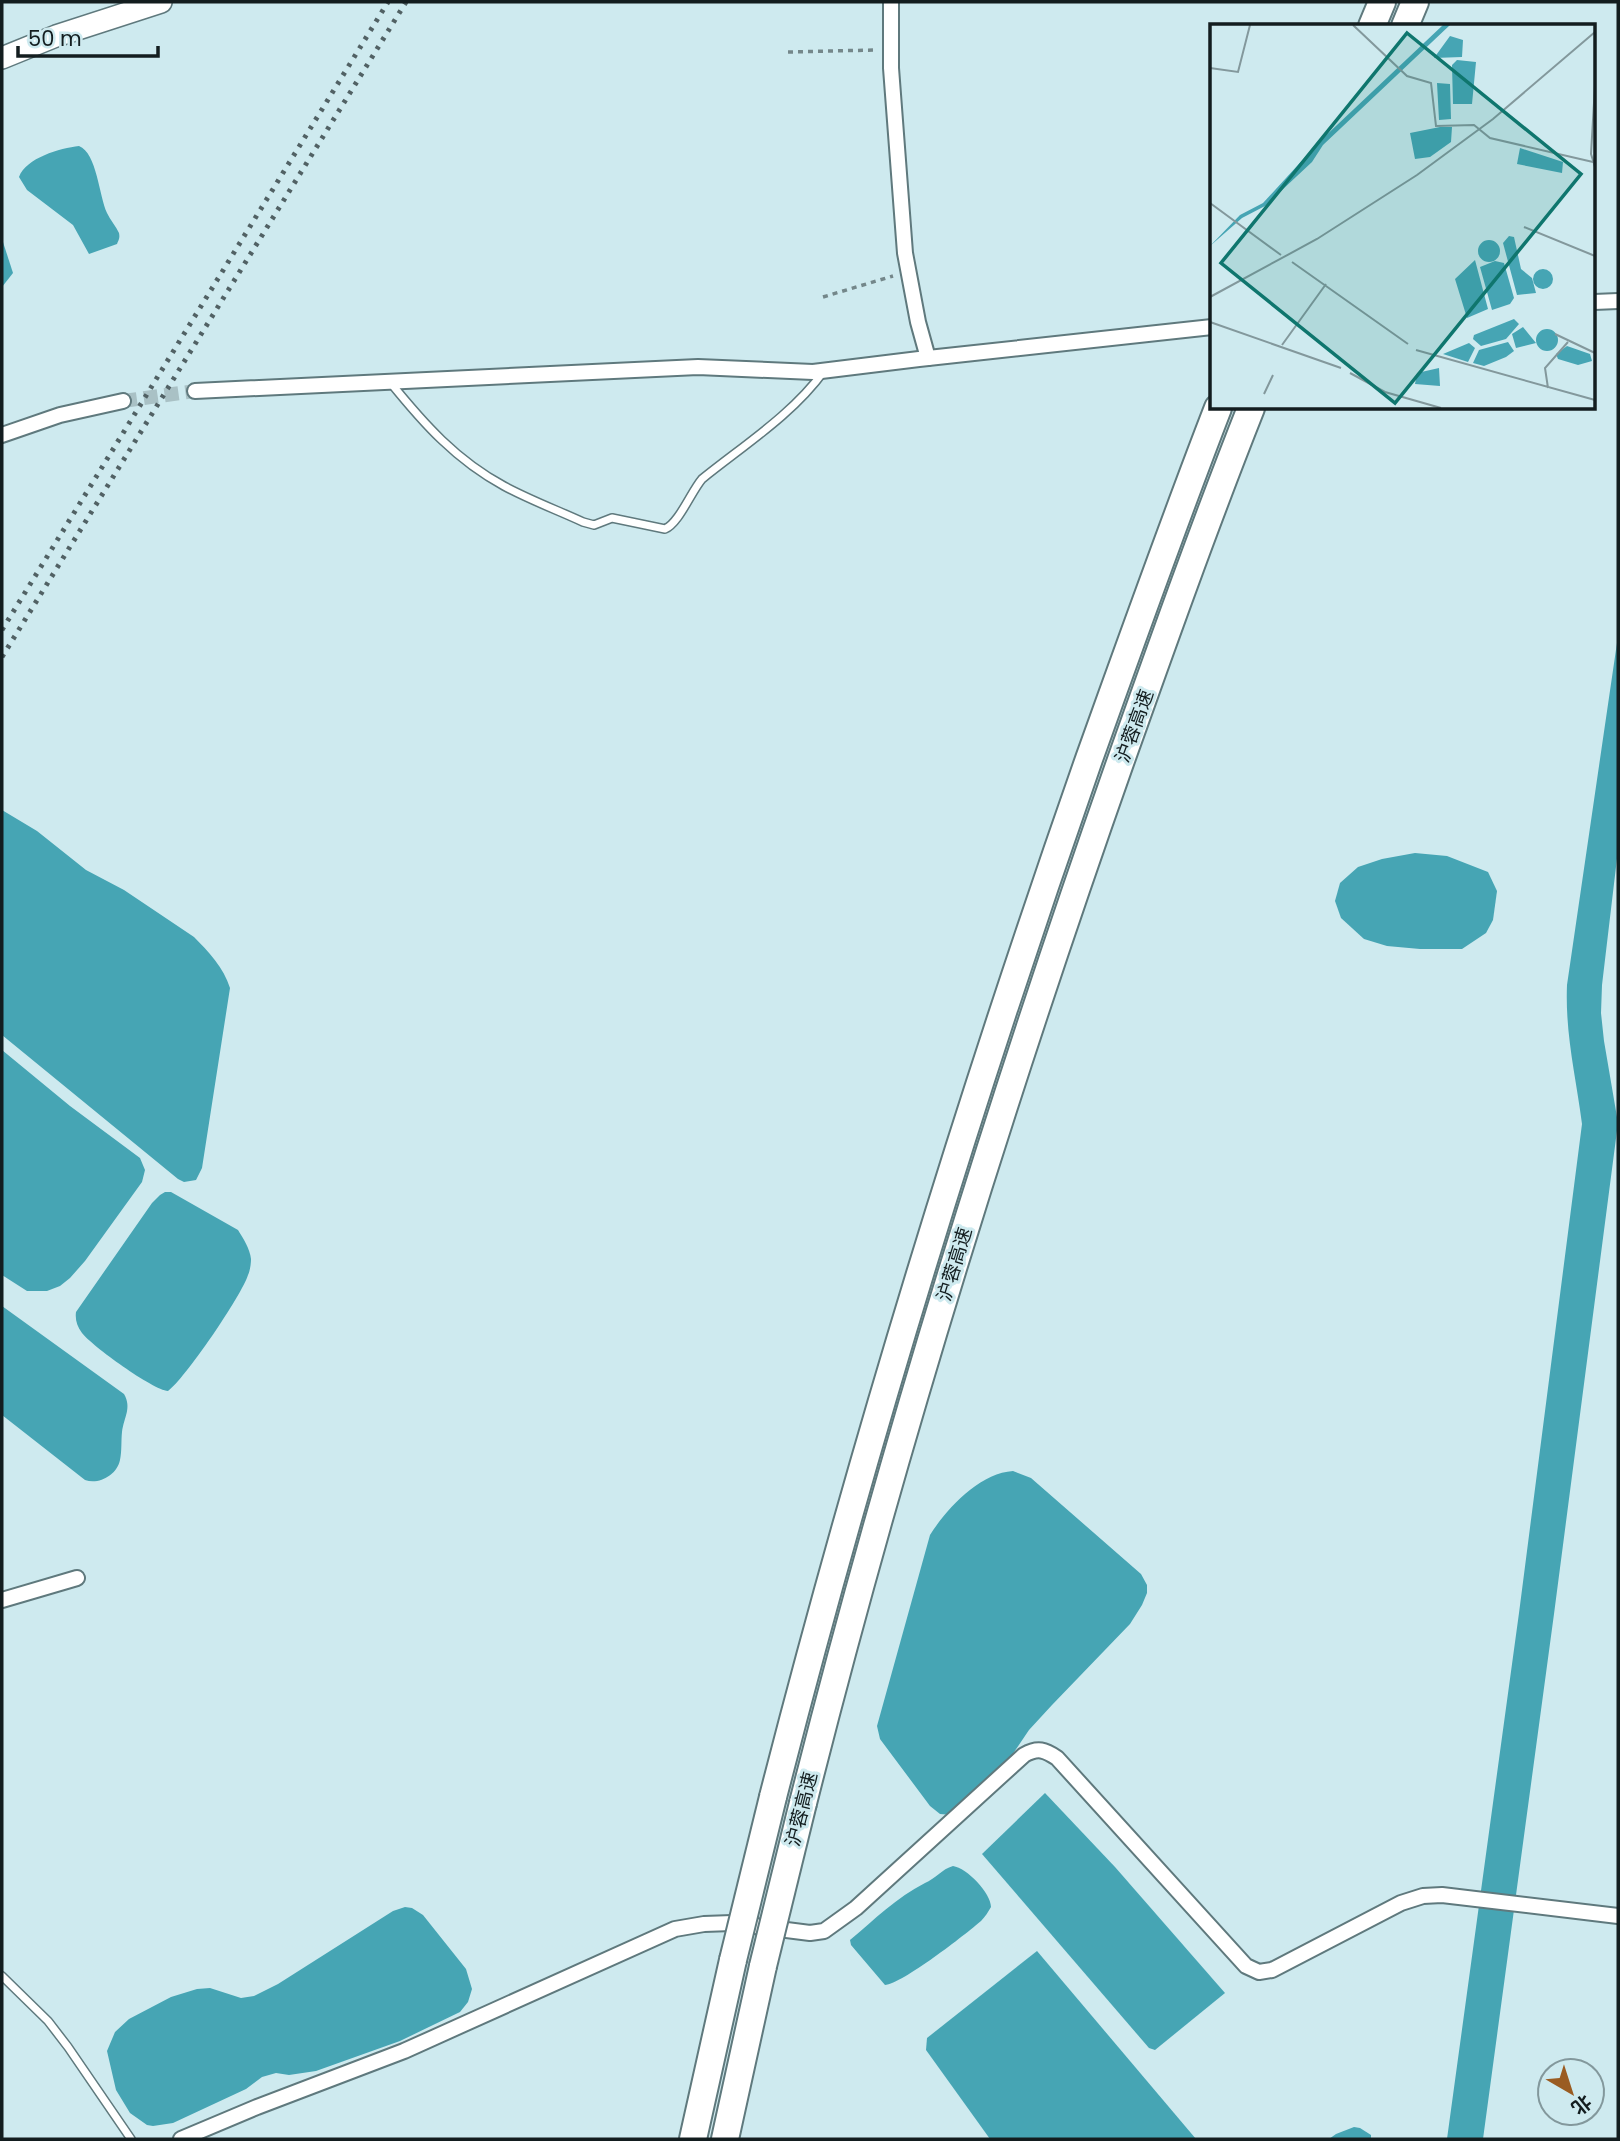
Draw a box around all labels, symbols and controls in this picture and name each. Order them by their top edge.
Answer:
scale bar [18,14,158,58]
text: 50 m [28,24,82,53]
inset map [1210,24,1596,410]
street label: 沪蓉高速 [1109,686,1160,767]
street label: 沪蓉高速 [930,1224,979,1304]
street label: 沪蓉高速 [779,1769,824,1849]
north arrow [1536,2057,1606,2127]
text: 北 [1565,2088,1597,2121]

